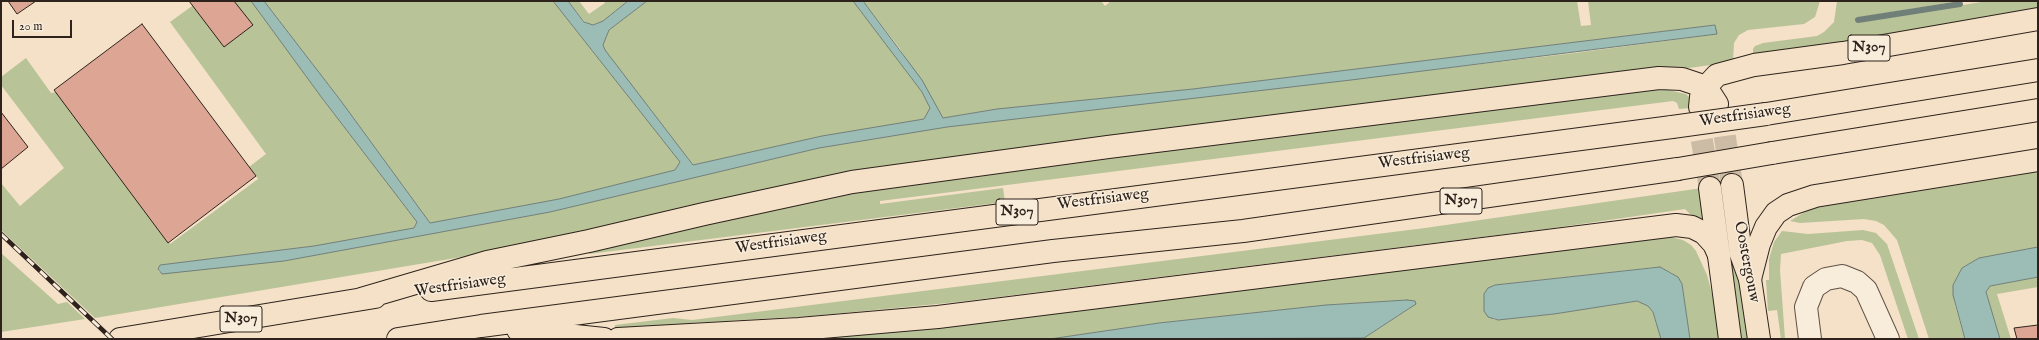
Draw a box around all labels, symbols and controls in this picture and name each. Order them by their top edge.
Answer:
scale bar [14,12,74,38]
text: 20 m [19,19,42,34]
road number: N307 [1848,35,1890,61]
street label: Westfrisiaweg [1698,100,1792,132]
street label: Westfrisiaweg [1377,144,1471,174]
street label: Westfrisiaweg [1056,185,1150,215]
road number: N307 [1440,188,1482,214]
road number: N307 [996,199,1038,225]
street label: Oostergouw [1729,220,1763,304]
street label: Westfrisiaweg [734,227,828,259]
street label: Westfrisiaweg [413,270,507,302]
road number: N307 [220,306,262,332]

